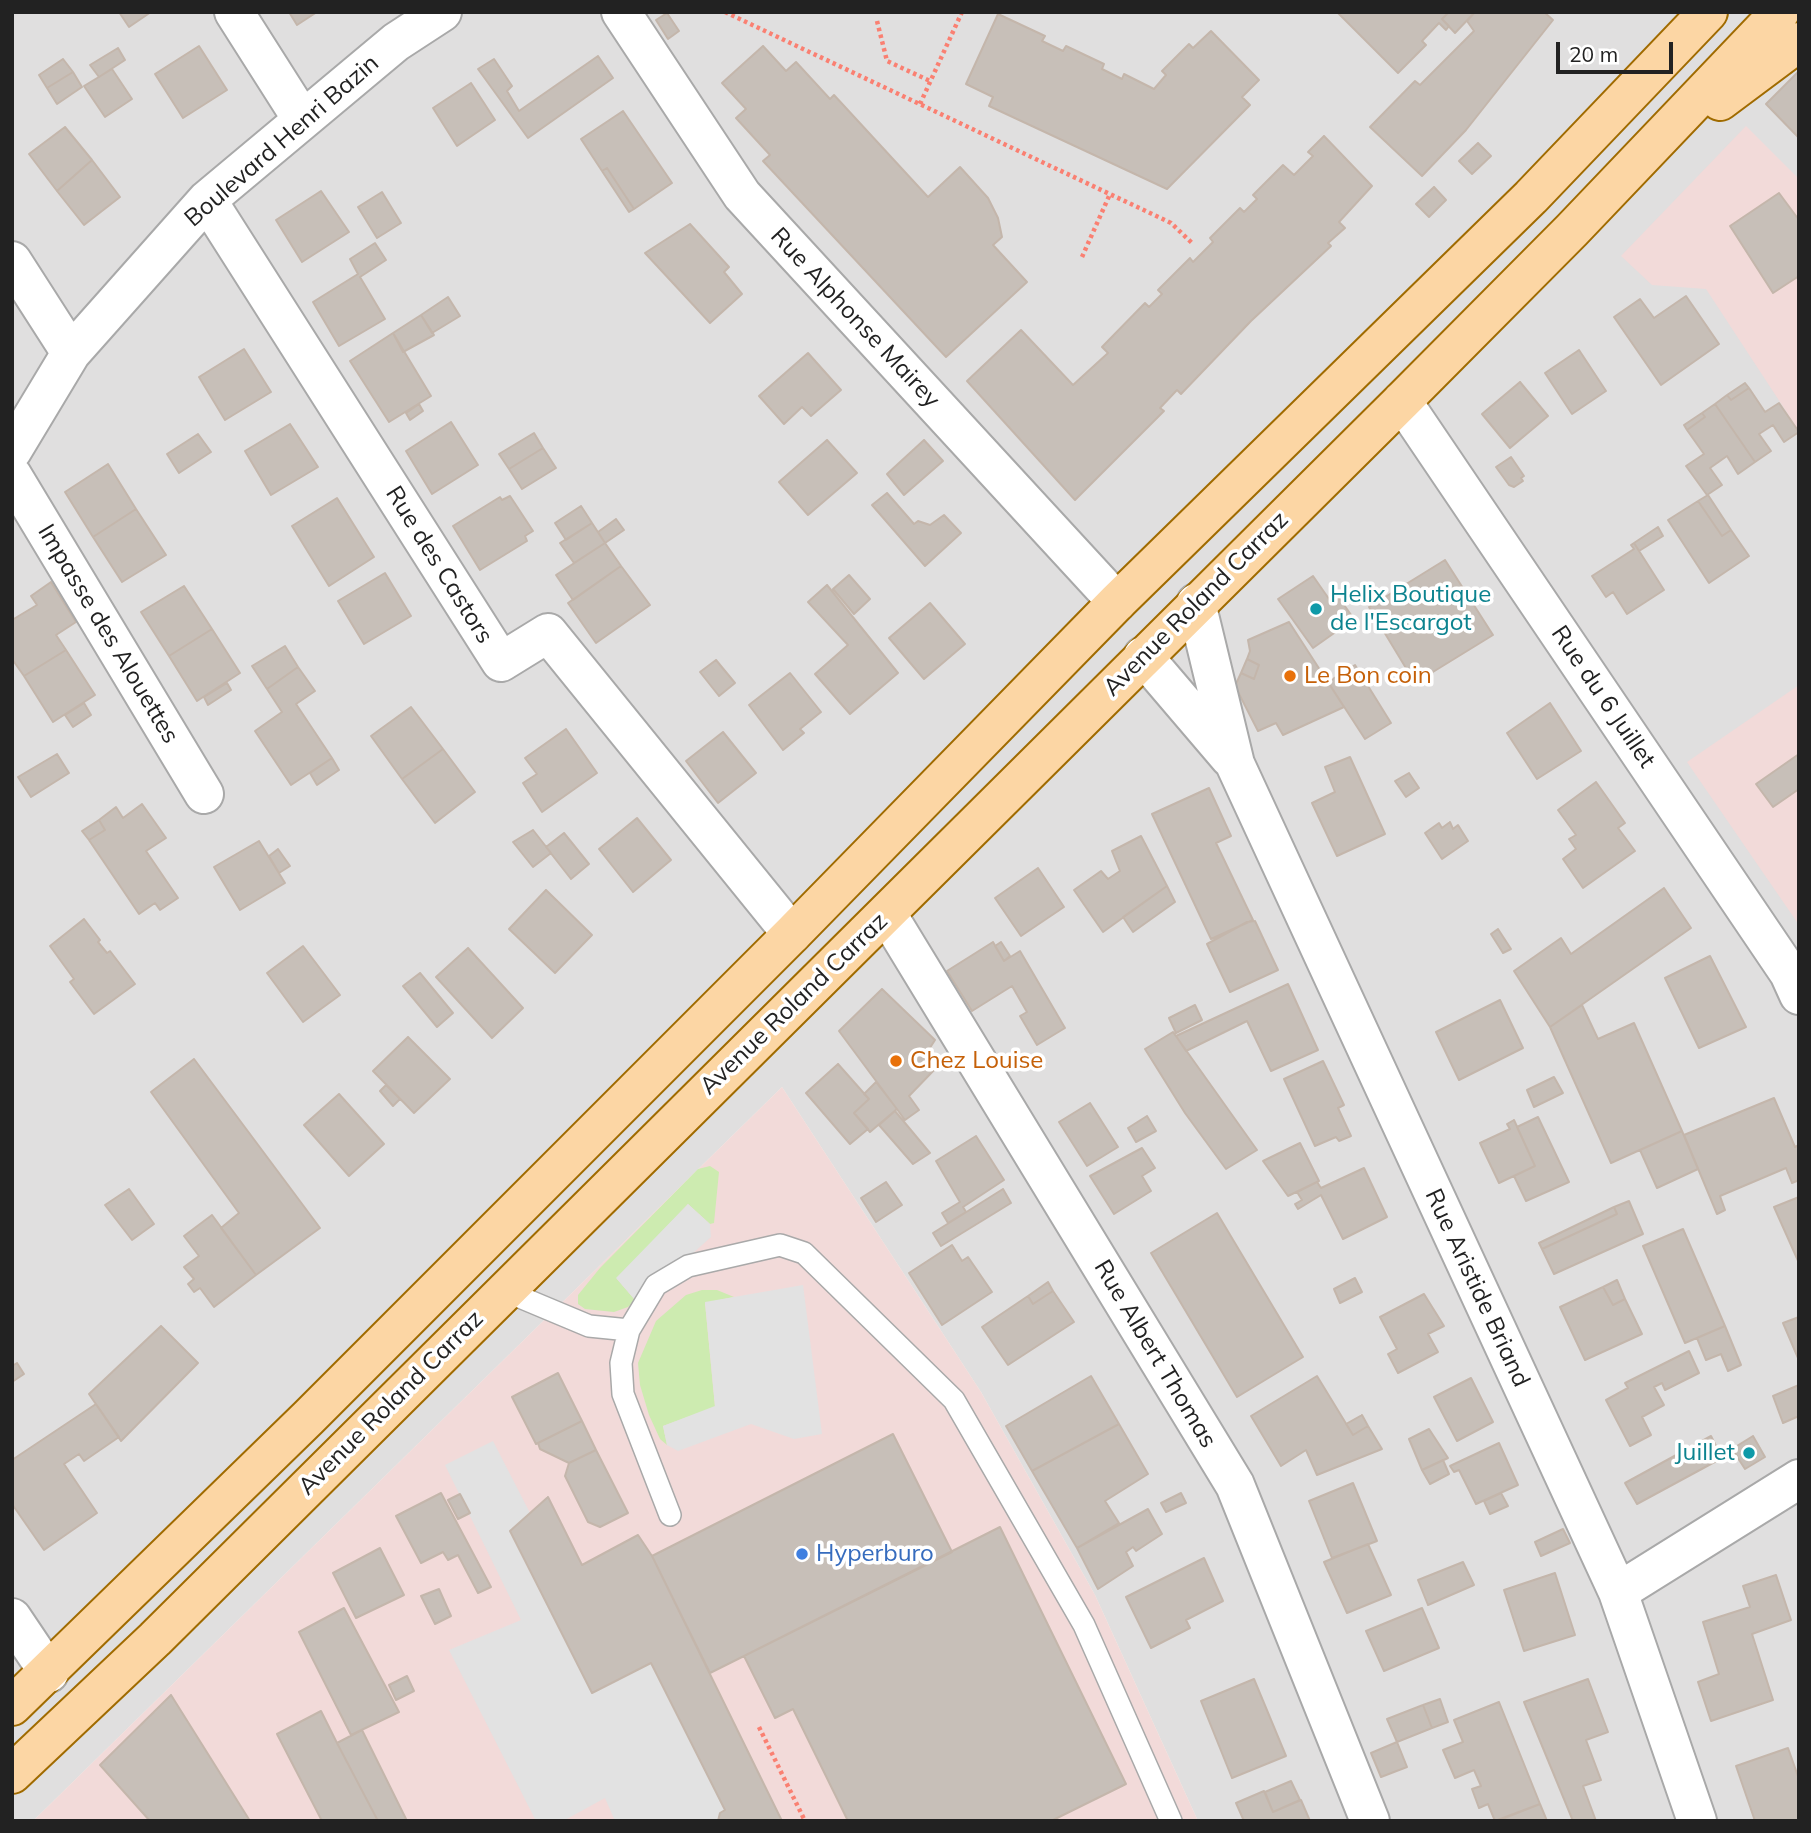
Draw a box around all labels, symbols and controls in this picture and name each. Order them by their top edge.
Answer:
scale bar [1559,28,1676,72]
text: 20 m [1569,41,1618,67]
street label: Boulevard Henri Bazin [179,49,385,233]
street label: Rue Alphonse Mairey [764,222,946,414]
street label: Rue des Castors [379,481,499,649]
street label: Avenue Roland Carraz [1098,506,1294,702]
street label: Impasse des Alouettes [31,519,185,749]
place label: Helix Boutique de l'Escargot [1330,581,1491,637]
marker: Helix Boutique de l'Escargot [1308,601,1324,617]
street label: Rue du 6 Juillet [1545,620,1661,774]
place label: Le Bon coin [1304,662,1432,690]
marker: Le Bon coin [1282,668,1298,684]
street label: Avenue Roland Carraz [694,907,894,1101]
place label: Chez Louise [910,1047,1043,1075]
marker: Chez Louise [888,1053,904,1069]
street label: Rue Aristide Briand [1419,1184,1535,1392]
street label: Rue Albert Thomas [1087,1255,1223,1453]
street label: Avenue Roland Carraz [293,1305,489,1501]
place label: Juillet [1675,1439,1735,1467]
marker: Juillet [1741,1445,1757,1461]
place label: Hyperburo [816,1540,934,1568]
marker: Hyperburo [794,1546,810,1562]

